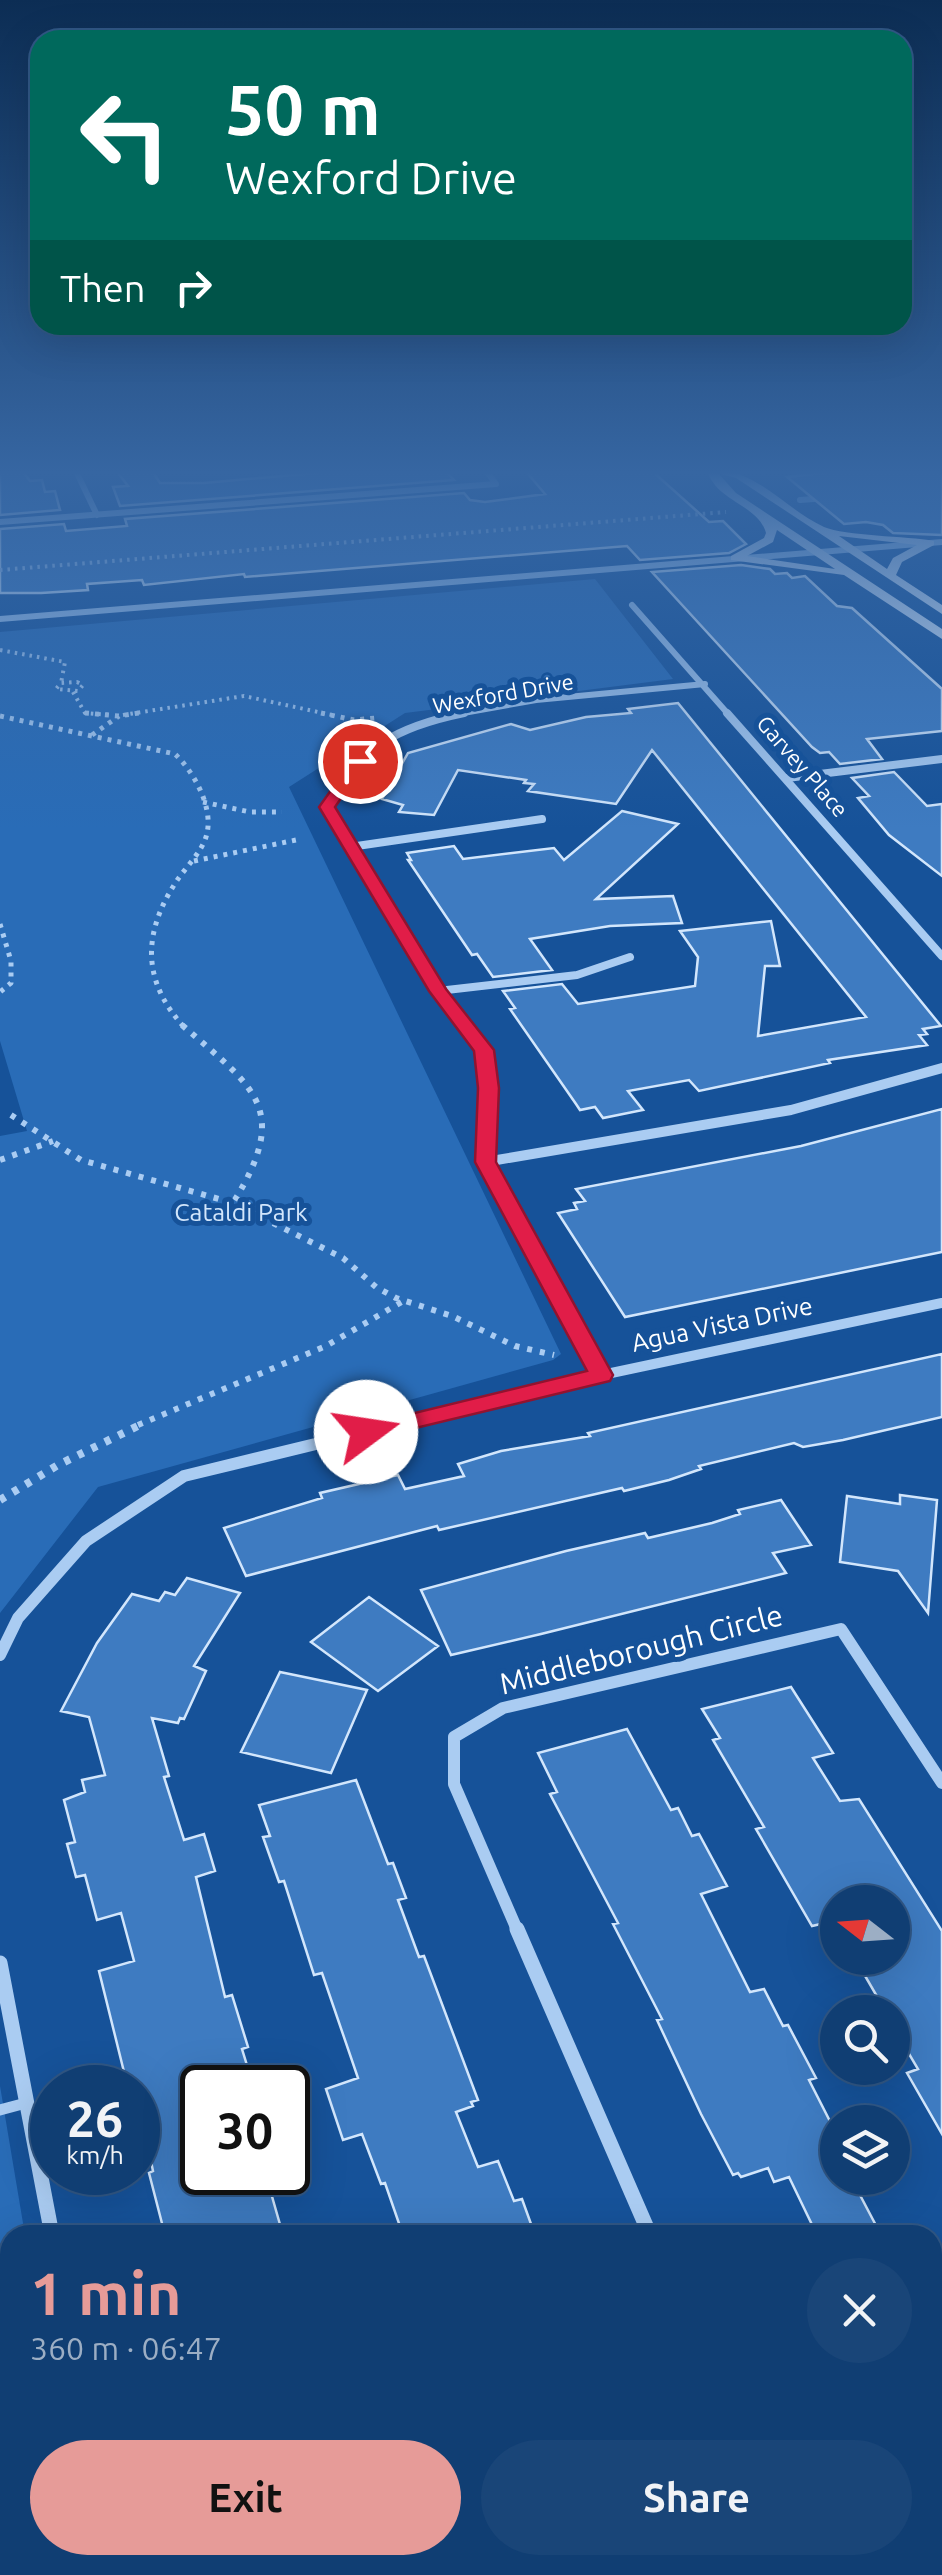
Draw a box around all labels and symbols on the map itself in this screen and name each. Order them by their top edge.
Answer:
street label: Wexford Drive [431,668,575,718]
street label: Garvey Place [752,710,854,822]
pin [318,719,403,804]
park label: Cataldi Park [174,1198,308,1226]
street label: Agua Vista Drive [629,1291,815,1357]
position arrow [314,1380,418,1484]
street label: Middleborough Circle [496,1597,786,1701]
north arrow [820,1885,910,1975]
speed limit sign: 30 [180,2065,310,2195]

